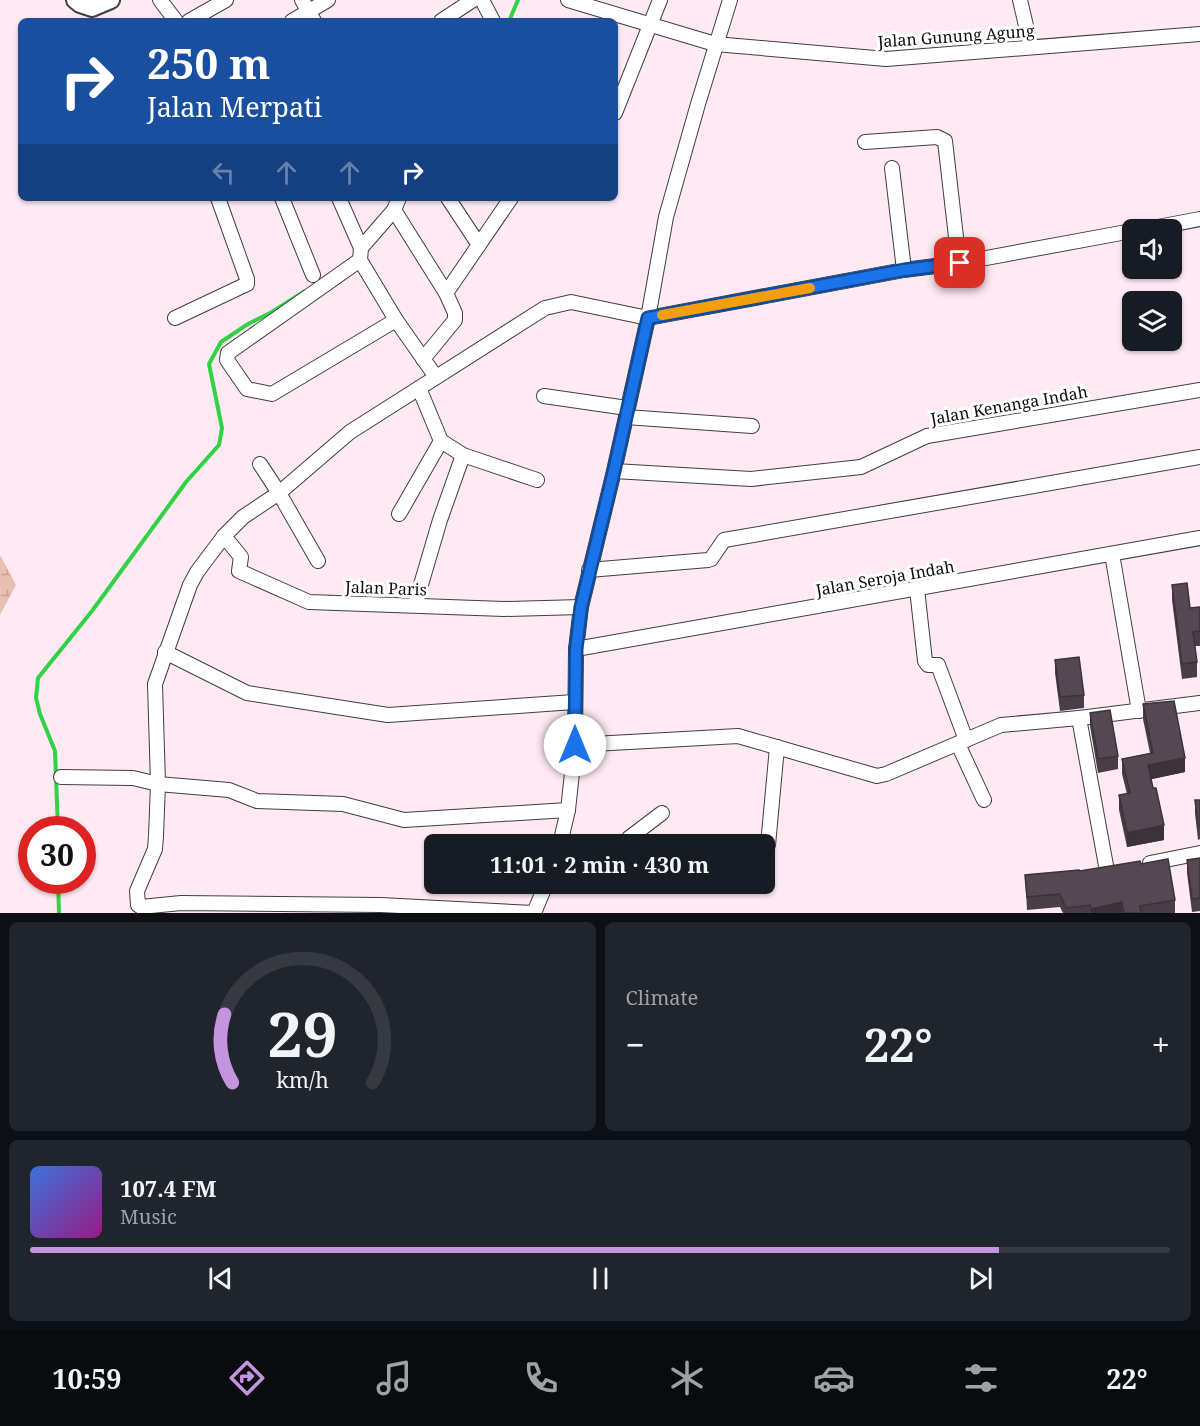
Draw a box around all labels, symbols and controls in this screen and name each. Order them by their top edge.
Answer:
street label: Jalan Gunung Agung [876,20,1035,53]
text: 250 m [147,34,271,91]
icon: right [48,42,126,120]
text: Jalan Merpati [147,88,322,125]
icon: left [207,156,240,189]
icon: ahead [270,156,303,189]
icon: ahead [333,156,366,189]
icon: right [396,156,429,189]
map controls [1122,219,1182,351]
button: sound [1122,219,1182,279]
pin [934,237,985,288]
icon: arrive [943,246,976,279]
button: layers [1122,291,1182,351]
street label: Jalan Kenanga Indah [928,380,1089,430]
street label: Jalan Seroja Indah [813,555,956,601]
street label: Jalan Paris [344,576,427,600]
position arrow [543,713,607,777]
speed limit sign: 30 [18,816,96,894]
text: 11:01 · 2 min · 430 m [490,849,709,879]
text: Climate [626,984,698,1011]
text: 29 [267,990,338,1075]
text: 22° [864,1014,933,1075]
text: − [626,1022,645,1067]
text: + [1152,1022,1170,1067]
text: km/h [276,1066,329,1095]
text: 107.4 FM [120,1173,217,1203]
text: Music [120,1203,177,1230]
icon: previous [204,1262,237,1295]
icon: pause [584,1262,617,1295]
icon: next [964,1262,997,1295]
icon: directions [226,1357,268,1399]
icon: music [373,1357,415,1399]
icon: phone [520,1357,562,1399]
icon: climate [666,1357,708,1399]
icon: car [813,1357,855,1399]
icon: filters [960,1357,1002,1399]
text: 10:59 [52,1360,122,1397]
text: 22° [1106,1360,1148,1397]

